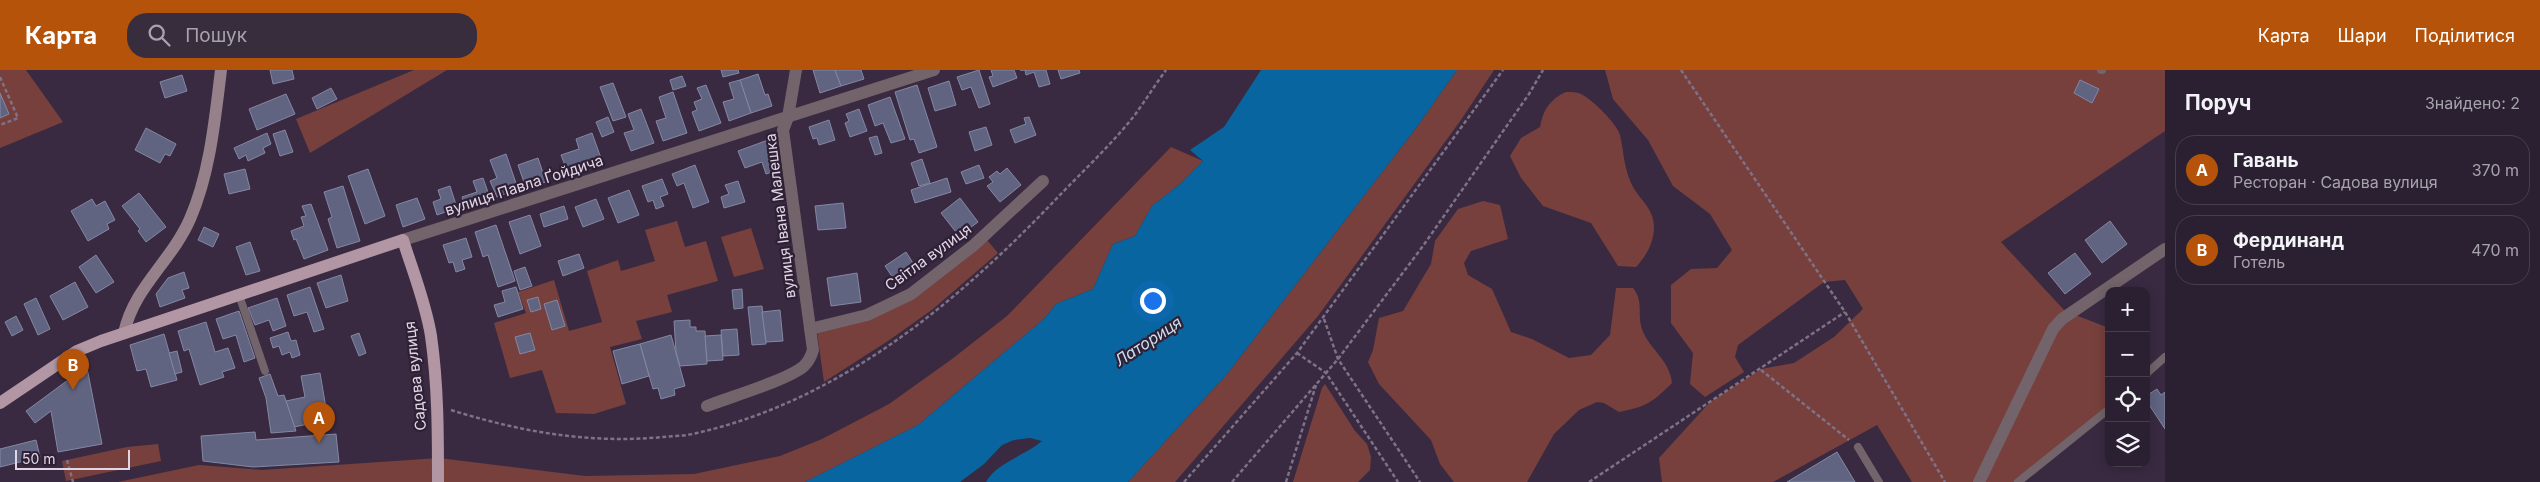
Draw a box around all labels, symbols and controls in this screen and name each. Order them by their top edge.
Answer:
search box [127,13,477,58]
text: Карта [25,21,97,50]
icon: search [145,21,173,49]
text: Пошук [185,24,247,47]
text: Карта [2258,25,2310,46]
text: Шари [2338,25,2387,46]
text: Поділитися [2415,25,2515,46]
text: Поруч [2185,90,2252,115]
text: Знайдено: 2 [2425,93,2520,113]
street label: вулиця Івана Малешка [760,133,800,299]
text: Гавань [2233,149,2299,172]
street label: вулиця Павла Ґойдича [442,150,606,220]
text: A [2196,160,2208,180]
text: 370 m [2472,160,2519,180]
text: Ресторан · Садова вулиця [2233,172,2438,192]
street label: Світла вулиця [881,219,975,295]
text: Фердинанд [2233,229,2344,252]
text: B [2197,240,2207,260]
text: 470 m [2471,240,2519,260]
text: Готель [2233,252,2285,272]
map controls [2105,287,2150,467]
button: + [2105,287,2150,332]
your location [1140,288,1166,314]
water label: Латориця [1111,312,1186,370]
street label: Садова вулиця [400,320,430,432]
button: − [2105,332,2150,377]
pin: B [57,349,89,390]
button: locate [2105,377,2150,422]
pin: A [303,402,335,443]
button: layers [2105,422,2150,467]
scale bar [15,447,130,470]
text: 50 m [22,450,56,467]

